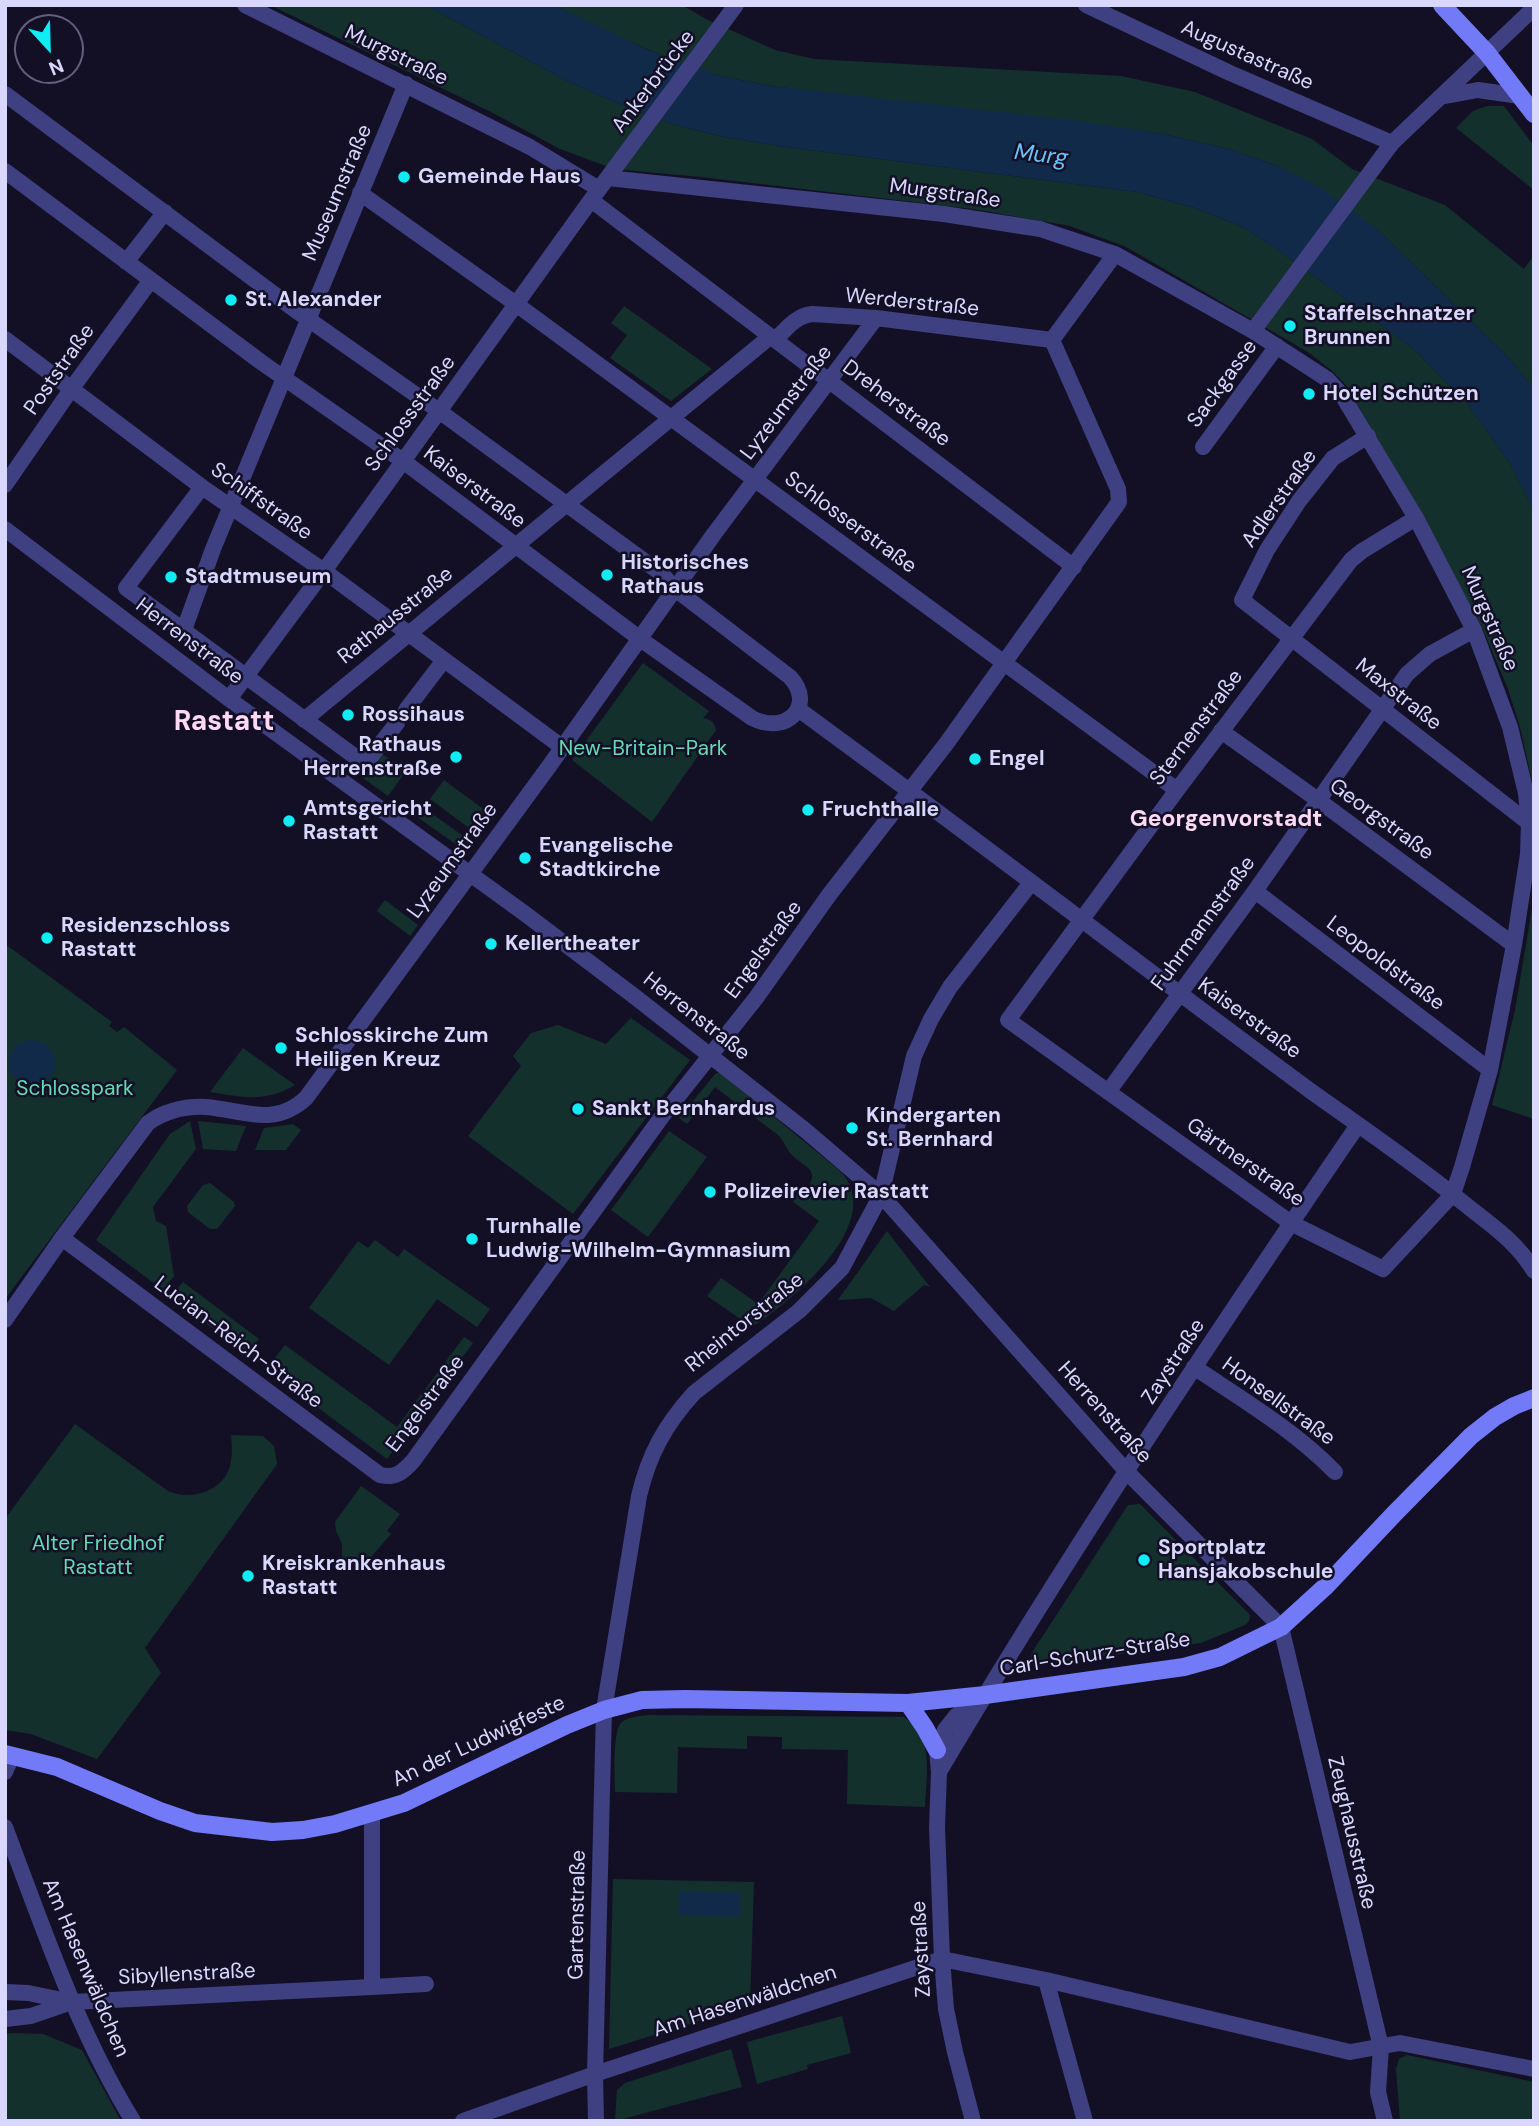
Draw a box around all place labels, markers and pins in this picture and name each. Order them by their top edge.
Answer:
place label: Gemeinde Haus [418,164,581,190]
marker: Gemeinde Haus [396,169,412,185]
place label: St. Alexander [245,287,381,313]
marker: St. Alexander [223,292,239,308]
place label: Staffelschnatzer Brunnen [1304,301,1474,351]
marker: Staffelschnatzer Brunnen [1282,318,1298,334]
place label: Hotel Schützen [1323,381,1479,407]
marker: Hotel Schützen [1301,386,1317,402]
place label: Historisches Rathaus [621,550,749,600]
place label: Stadtmuseum [185,564,331,590]
marker: Historisches Rathaus [599,567,615,583]
marker: Stadtmuseum [163,569,179,585]
place label: Rossihaus [362,702,465,728]
marker: Rossihaus [340,707,356,723]
place label: Rathaus Herrenstraße [303,732,442,782]
place label: Engel [989,746,1045,772]
marker: Rathaus Herrenstraße [448,749,464,765]
marker: Engel [967,751,983,767]
place label: Amtsgericht Rastatt [303,796,432,846]
place label: Fruchthalle [822,797,939,823]
marker: Fruchthalle [800,802,816,818]
marker: Amtsgericht Rastatt [281,813,297,829]
place label: Evangelische Stadtkirche [539,833,673,883]
marker: Evangelische Stadtkirche [517,850,533,866]
place label: Residenzschloss Rastatt [61,913,230,963]
marker: Residenzschloss Rastatt [39,930,55,946]
place label: Kellertheater [505,931,640,957]
marker: Kellertheater [483,936,499,952]
place label: Schlosskirche Zum Heiligen Kreuz [295,1023,489,1073]
marker: Schlosskirche Zum Heiligen Kreuz [273,1040,289,1056]
place label: Sankt Bernhardus [592,1096,775,1122]
marker: Sankt Bernhardus [570,1101,586,1117]
place label: Kindergarten St. Bernhard [866,1103,1001,1153]
marker: Kindergarten St. Bernhard [844,1120,860,1136]
place label: Polizeirevier Rastatt [724,1179,929,1205]
marker: Polizeirevier Rastatt [702,1184,718,1200]
place label: Turnhalle Ludwig-Wilhelm-Gymnasium [486,1214,791,1264]
marker: Turnhalle Ludwig-Wilhelm-Gymnasium [464,1231,480,1247]
place label: Sportplatz Hansjakobschule [1158,1535,1333,1585]
place label: Kreiskrankenhaus Rastatt [262,1551,446,1601]
marker: Sportplatz Hansjakobschule [1136,1552,1152,1568]
marker: Kreiskrankenhaus Rastatt [240,1568,256,1584]

